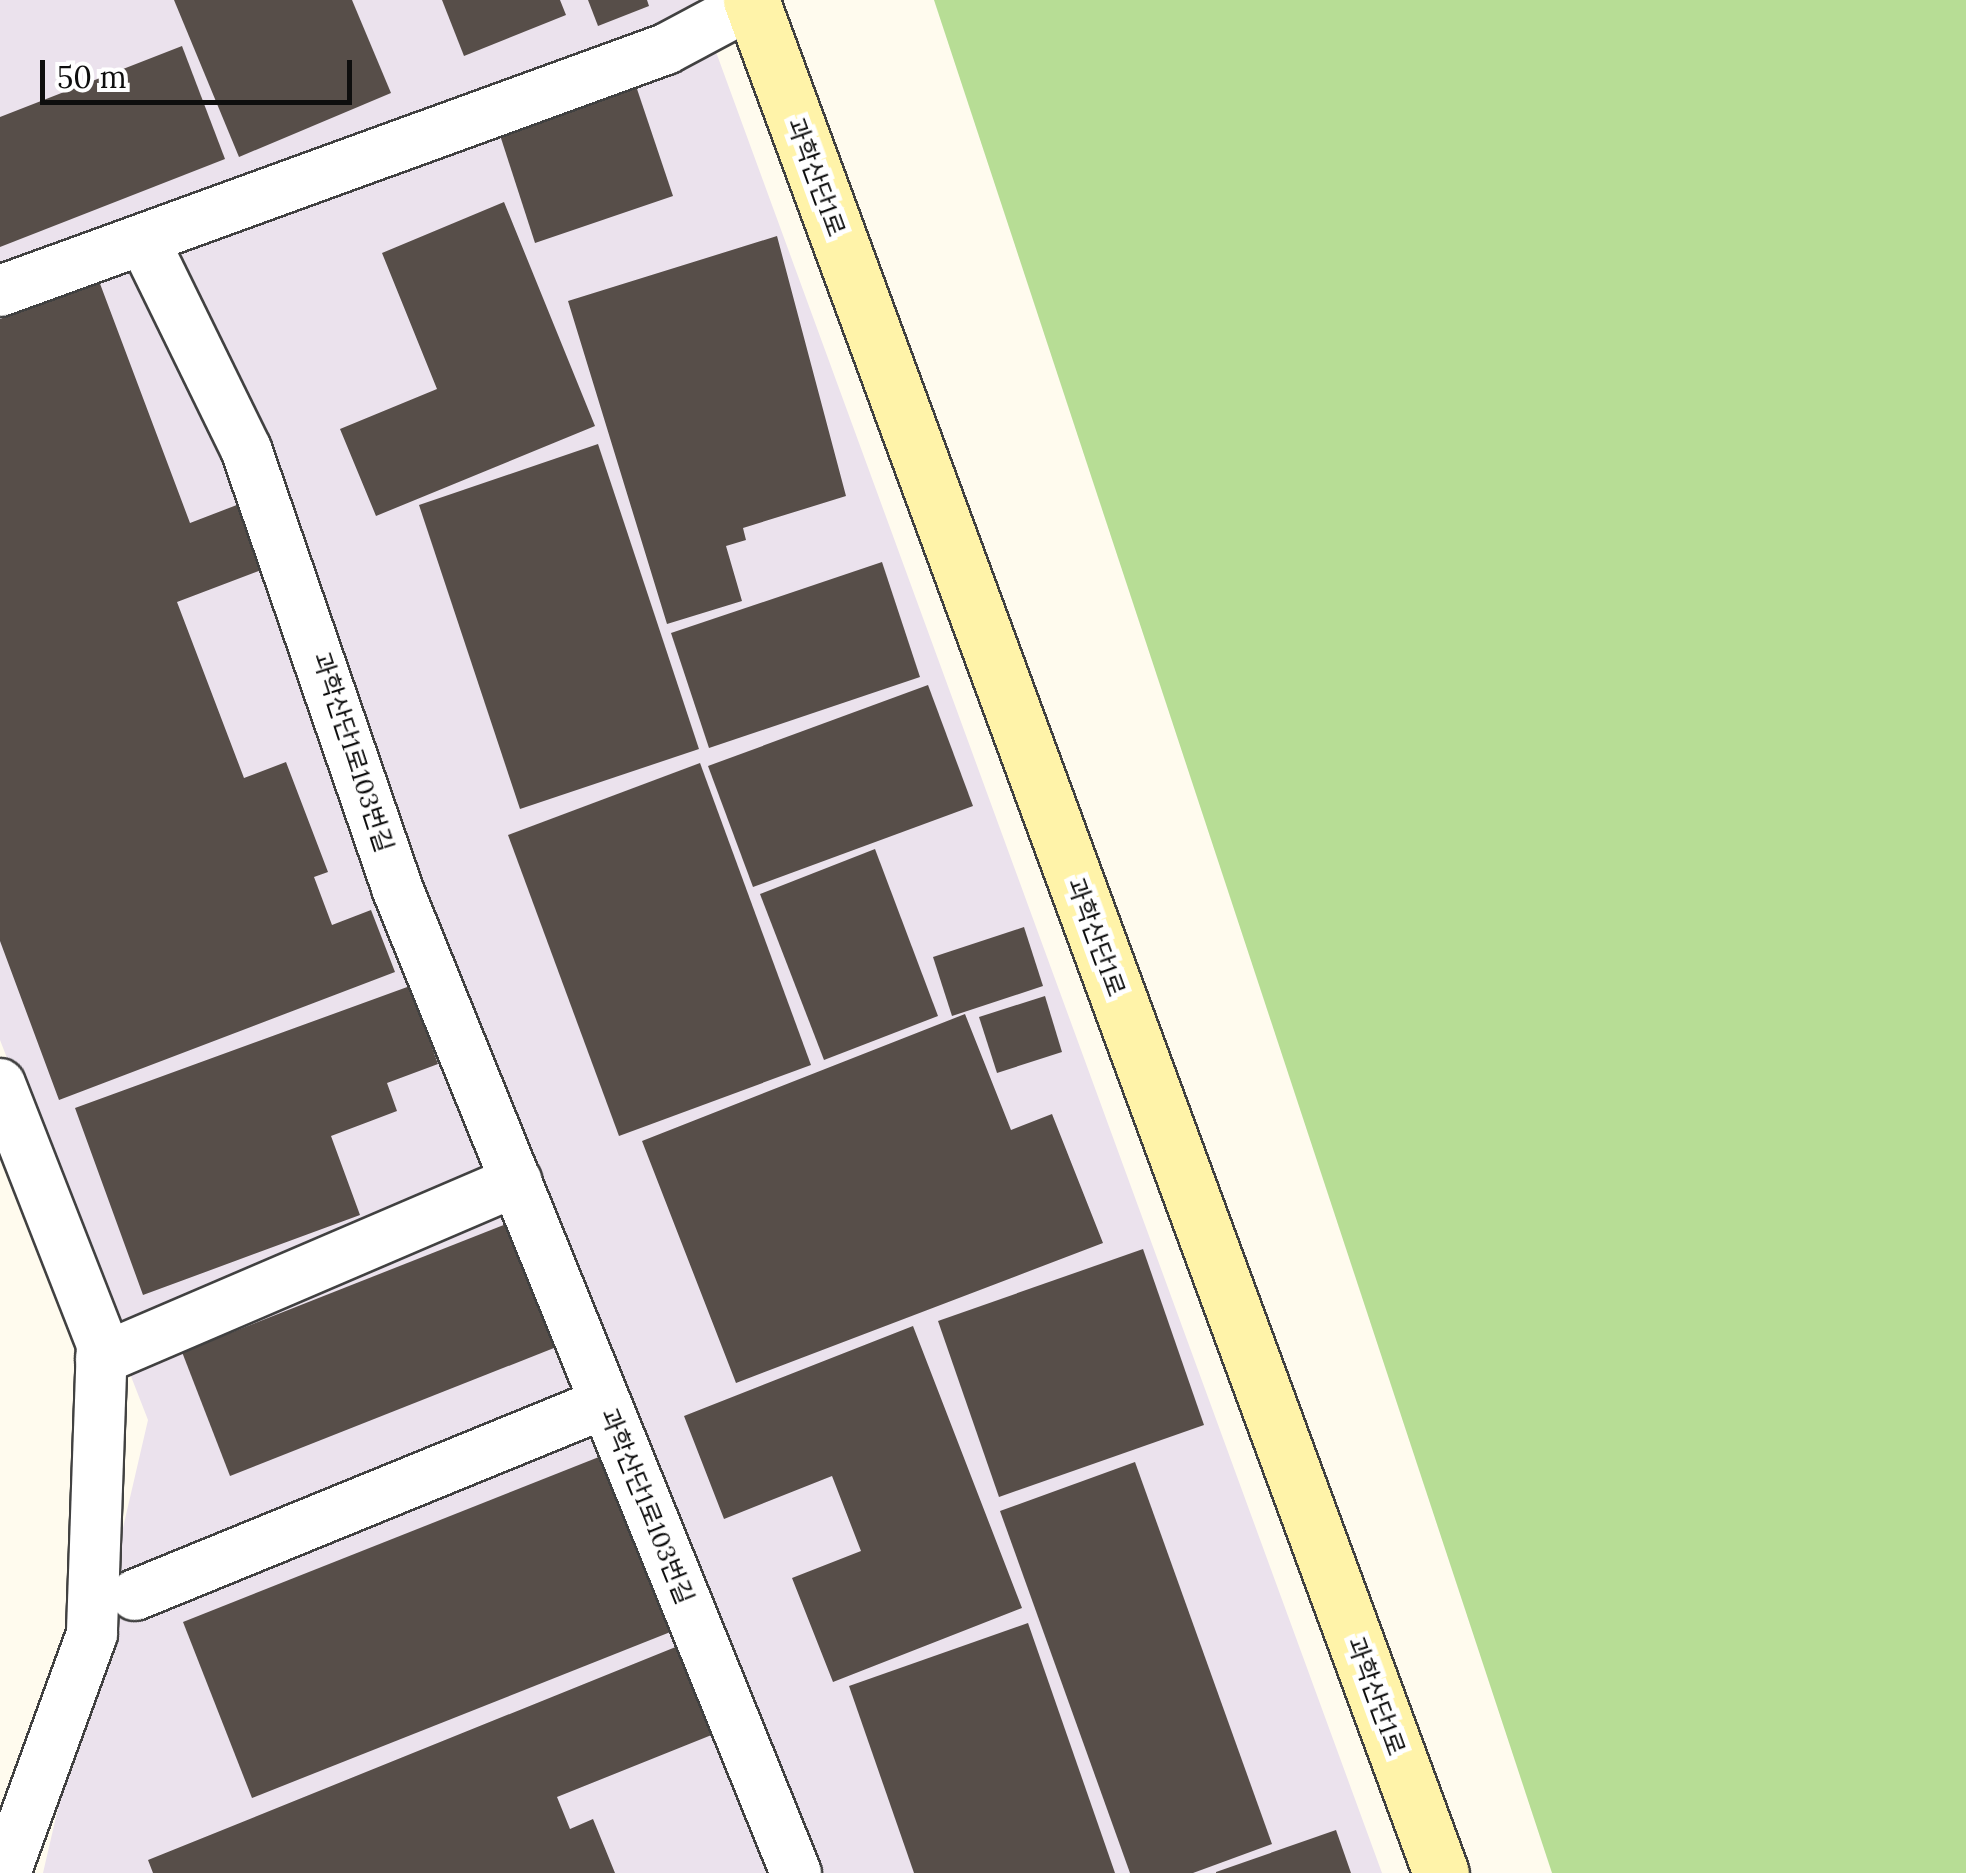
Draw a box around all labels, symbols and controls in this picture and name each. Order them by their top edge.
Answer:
scale bar [45,40,358,102]
text: 50 m [57,58,127,96]
street label: 과학산단1로 [781,114,851,240]
street label: 과학산단1로103번길 [306,648,400,856]
street label: 과학산단1로 [1061,874,1131,1000]
street label: 과학산단1로103번길 [594,1404,700,1608]
street label: 과학산단1로 [1341,1633,1411,1759]

